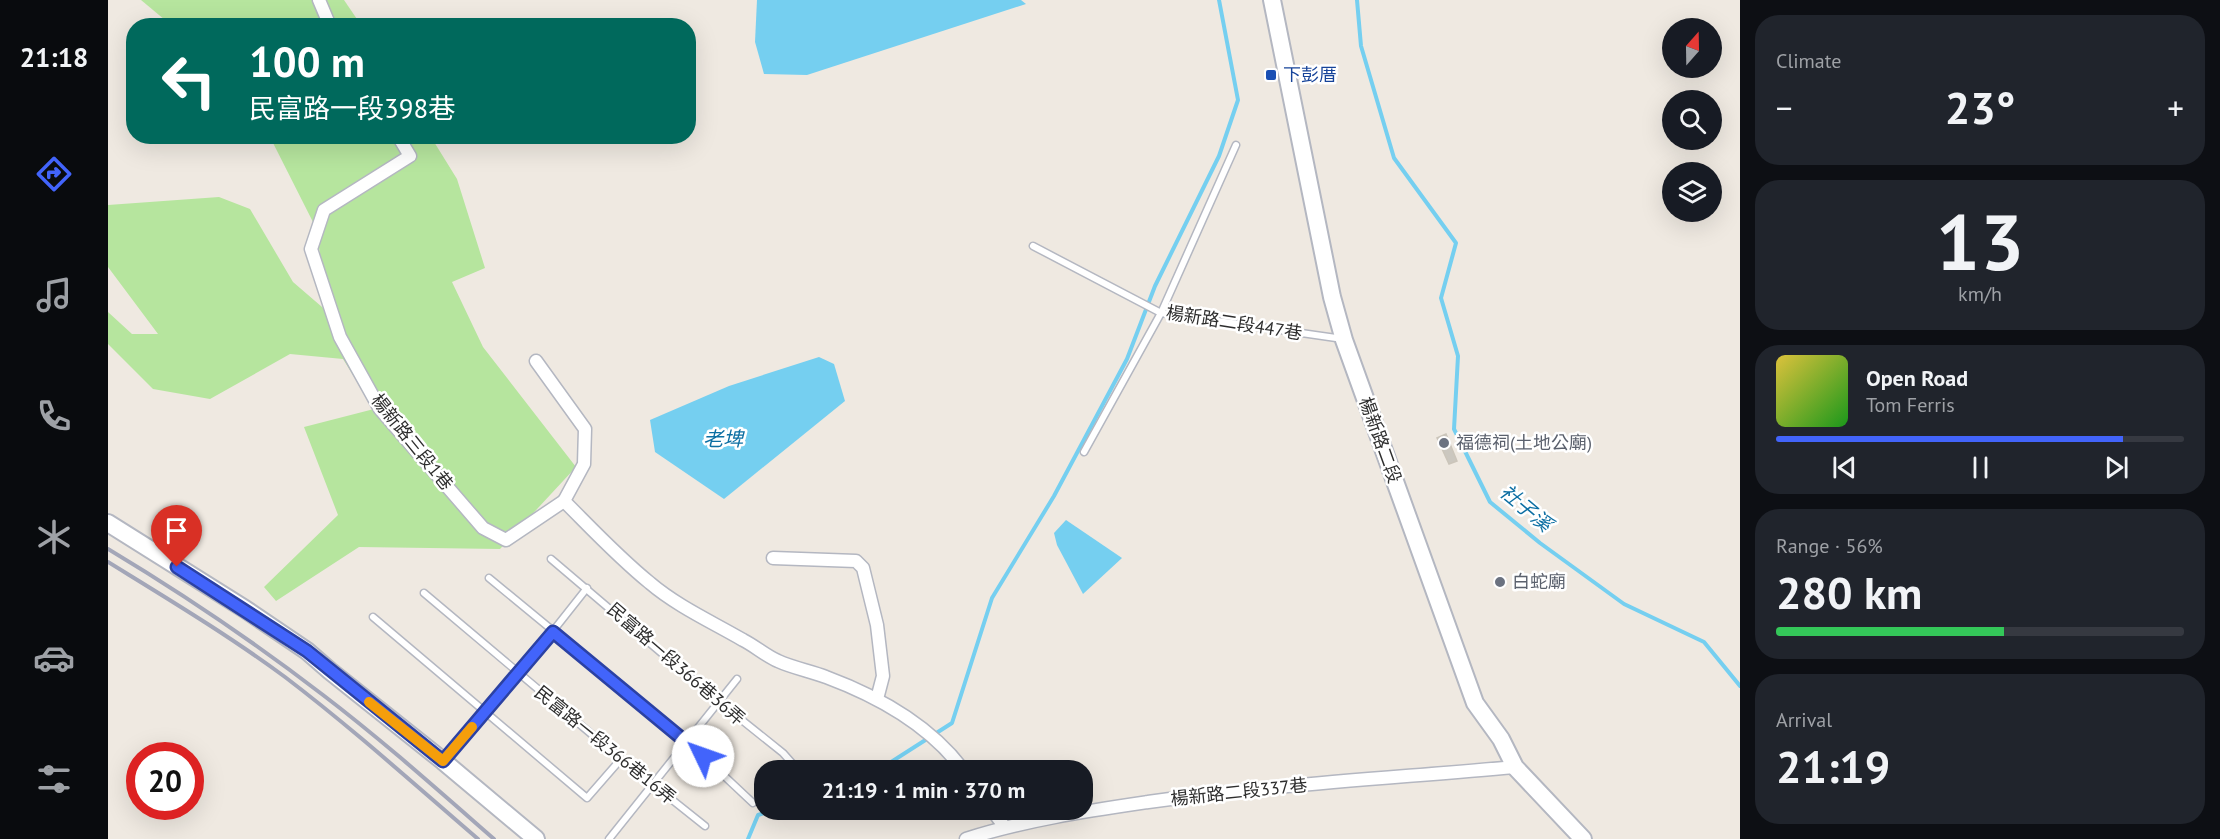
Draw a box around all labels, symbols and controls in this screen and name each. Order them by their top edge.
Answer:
north arrow [1662,18,1722,78]
map controls [1662,18,1722,222]
text: 100 m [249,34,365,89]
text: 21:18 [20,40,88,74]
icon: left [150,42,228,120]
text: Climate [1776,48,1842,74]
place label: 下彭厝 [1283,63,1337,86]
marker: 下彭厝 [1264,68,1278,82]
text: 23° [1945,78,2015,136]
text: − [1776,86,1793,129]
text: + [2167,86,2184,129]
button: search [1662,90,1722,150]
text: 民富路一段398巷 [249,91,455,125]
icon: directions [33,153,75,195]
button: layers [1662,162,1722,222]
text: 13 [1936,191,2024,292]
icon: music [33,274,75,316]
text: km/h [1958,281,2002,307]
street label: 楊新路二段447巷 [1164,300,1304,345]
text: Open Road [1866,364,1968,392]
street label: 楊新路三段1巷 [366,389,458,495]
text: Tom Ferris [1866,392,1955,418]
street label: 楊新路二段 [1354,394,1407,486]
icon: phone [33,395,75,437]
water label: 老埤 [703,426,745,452]
place label: 福德祠(土地公廟) [1456,431,1592,454]
marker: 福德祠(土地公廟) [1437,436,1451,450]
icon: previous [1828,451,1861,484]
icon: pause [1964,451,1997,484]
icon: next [2100,451,2133,484]
water label: 社子溪 [1495,479,1560,539]
pin [151,505,202,567]
icon: arrive [160,514,193,547]
icon: climate [33,516,75,558]
text: Range · 56% [1776,533,1883,559]
text: 280 km [1776,563,1922,621]
place label: 白蛇廟 [1512,570,1566,593]
marker: 白蛇廟 [1493,575,1507,589]
street label: 民富路一段366巷36弄 [603,598,750,730]
icon: car [33,637,75,679]
street label: 民富路一段366巷16弄 [530,681,681,809]
text: Arrival [1776,707,1832,733]
position arrow [671,724,735,788]
text: 21:19 [1776,737,1890,795]
speed limit sign: 20 [126,742,204,820]
icon: filters [33,758,75,800]
street label: 楊新路二段337巷 [1169,773,1308,810]
text: 21:19 · 1 min · 370 m [822,776,1025,804]

